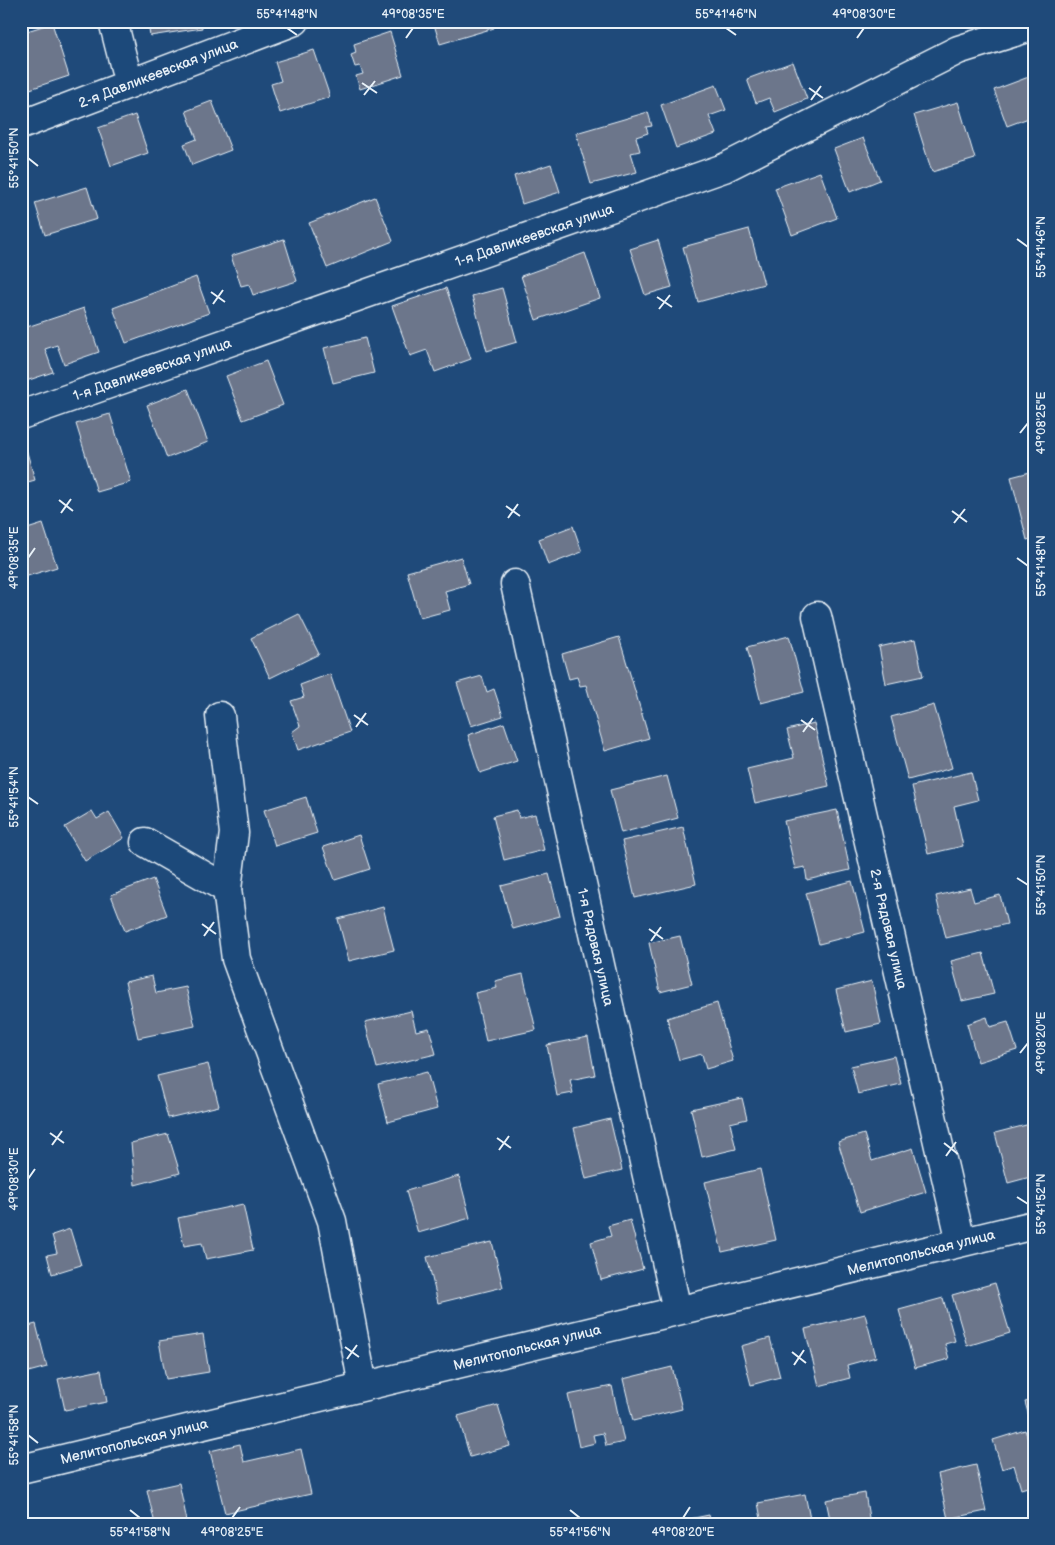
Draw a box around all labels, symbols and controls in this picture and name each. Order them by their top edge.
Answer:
text: 55°41'48"N [256,7,318,22]
text: 49°08'35"E [381,7,445,22]
text: 55°41'46"N [695,7,757,22]
text: 49°08'30"E [832,7,896,22]
street label: 2-я Давликеевская улица [76,35,241,112]
text: 55°41'50"N [7,127,22,189]
street label: 1-я Давликеевская улица [453,200,616,271]
text: 55°41'46"N [1034,216,1049,278]
street label: 1-я Давликеевская улица [71,334,234,405]
text: 49°08'25"E [1034,391,1049,454]
text: 49°08'35"E [7,526,22,590]
text: 55°41'48"N [1034,535,1049,597]
text: 55°41'54"N [7,766,22,828]
text: 55°41'50"N [1034,854,1049,916]
street label: 2-я Рядовая улица [866,867,911,992]
street label: 1-я Рядовая улица [574,887,618,1008]
text: 49°08'20"E [1034,1011,1049,1075]
text: 49°08'30"E [7,1147,22,1211]
text: 55°41'52"N [1034,1173,1049,1235]
street label: Мелитопольская улица [846,1226,997,1279]
street label: Мелитопольская улица [452,1321,603,1374]
text: 55°41'58"N [7,1404,22,1466]
street label: Мелитопольская улица [59,1415,210,1468]
text: 55°41'58"N [109,1525,171,1540]
text: 49°08'25"E [201,1525,264,1540]
text: 55°41'56"N [549,1525,611,1540]
text: 49°08'20"E [651,1525,715,1540]

